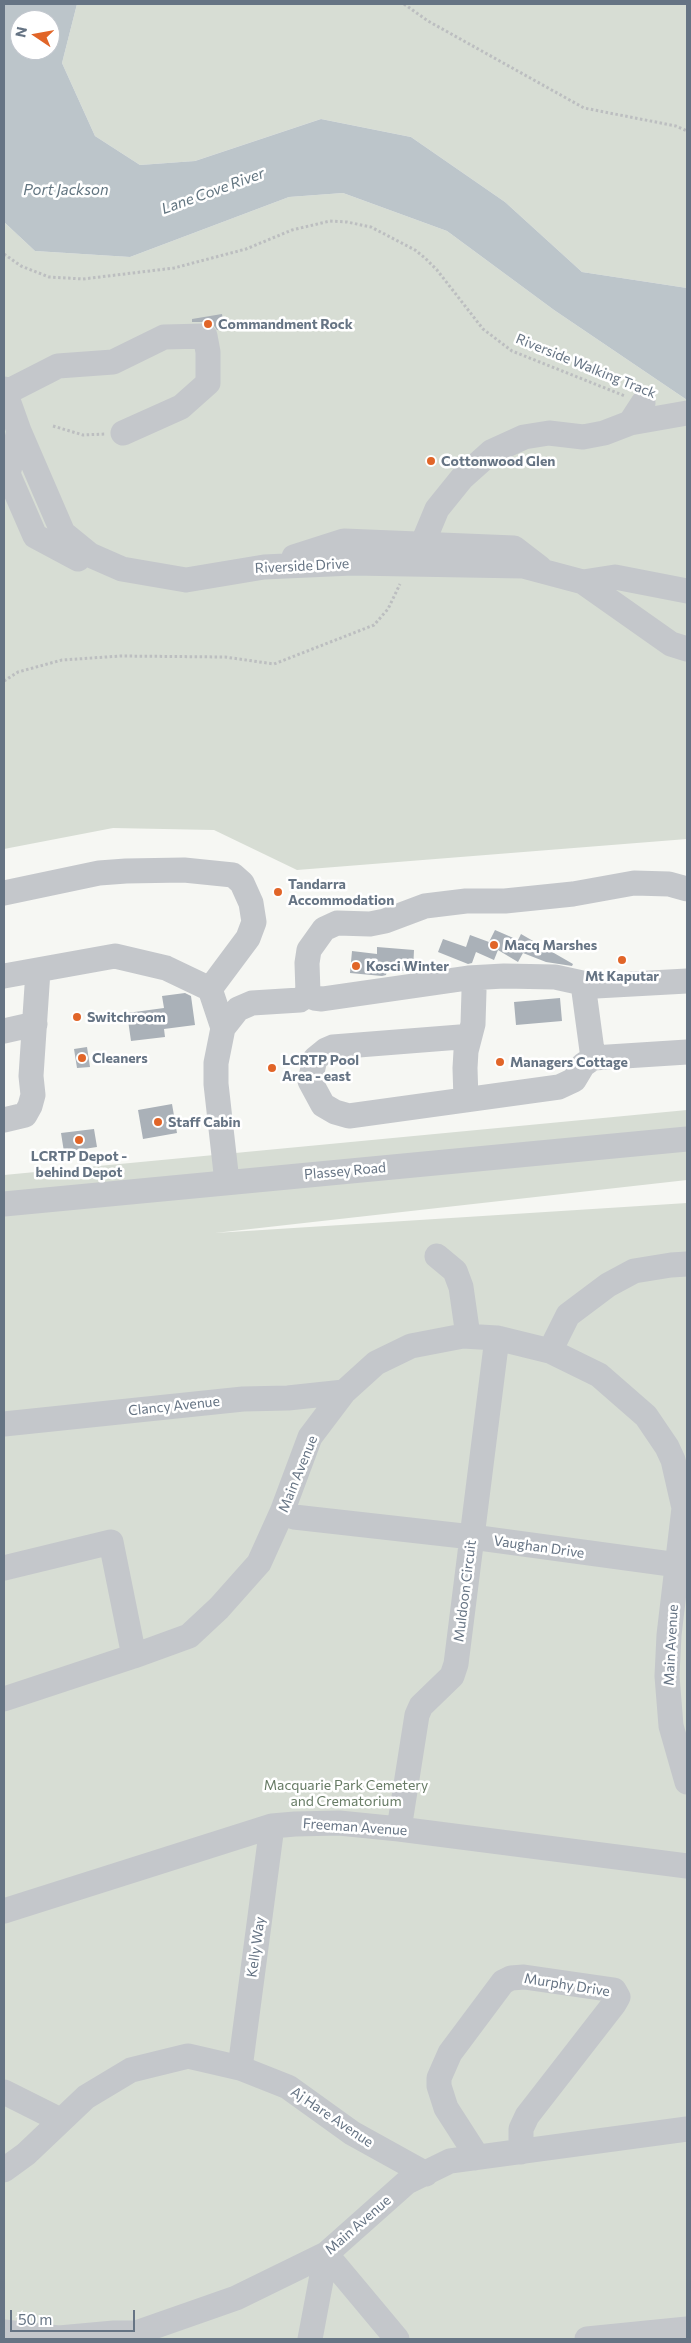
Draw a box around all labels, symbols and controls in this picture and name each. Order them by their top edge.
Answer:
north arrow [10,10,60,60]
text: N [11,25,30,39]
water label: Lane Cove River [159,164,267,218]
water label: Port Jackson [23,181,109,199]
place label: Commandment Rock [218,316,353,332]
marker: Commandment Rock [202,318,214,330]
street label: Riverside Walking Track [513,330,659,402]
place label: Cottonwood Glen [441,453,555,469]
marker: Cottonwood Glen [425,455,437,467]
street label: Riverside Drive [254,555,350,577]
place label: Tandarra Accommodation [288,876,394,909]
marker: Tandarra Accommodation [272,886,284,898]
place label: Macq Marshes [504,937,597,953]
marker: Macq Marshes [488,939,500,951]
marker: Mt Kaputar [616,954,628,966]
place label: Kosci Winter [366,958,449,974]
marker: Kosci Winter [350,960,362,972]
place label: Mt Kaputar [585,968,659,984]
place label: Switchroom [87,1009,166,1025]
marker: Switchroom [71,1011,83,1023]
place label: Cleaners [92,1050,148,1066]
marker: Cleaners [76,1052,88,1064]
place label: LCRTP Pool Area - east [282,1052,359,1084]
place label: Managers Cottage [510,1054,628,1070]
marker: Managers Cottage [494,1056,506,1068]
marker: LCRTP Pool Area - east [266,1062,278,1074]
place label: Staff Cabin [168,1114,241,1130]
marker: Staff Cabin [152,1116,164,1128]
marker: LCRTP Depot - behind Depot [73,1134,85,1146]
place label: LCRTP Depot - behind Depot [31,1148,127,1180]
street label: Plassey Road [303,1159,387,1183]
street label: Clancy Avenue [127,1393,221,1419]
street label: Main Avenue [275,1433,321,1515]
street label: Vaughan Drive [493,1532,585,1562]
street label: Muldoon Circuit [450,1539,480,1643]
street label: Main Avenue [660,1604,682,1686]
park label: Macquarie Park Cemetery and Crematorium [264,1777,428,1810]
street label: Freeman Avenue [302,1815,408,1839]
street label: Kelly Way [243,1915,269,1979]
street label: Murphy Drive [523,1970,611,2000]
street label: Aj Hare Avenue [288,2083,376,2151]
street label: Main Avenue [322,2192,394,2258]
scale bar [12,2300,138,2332]
text: 50 m [18,2310,52,2328]

